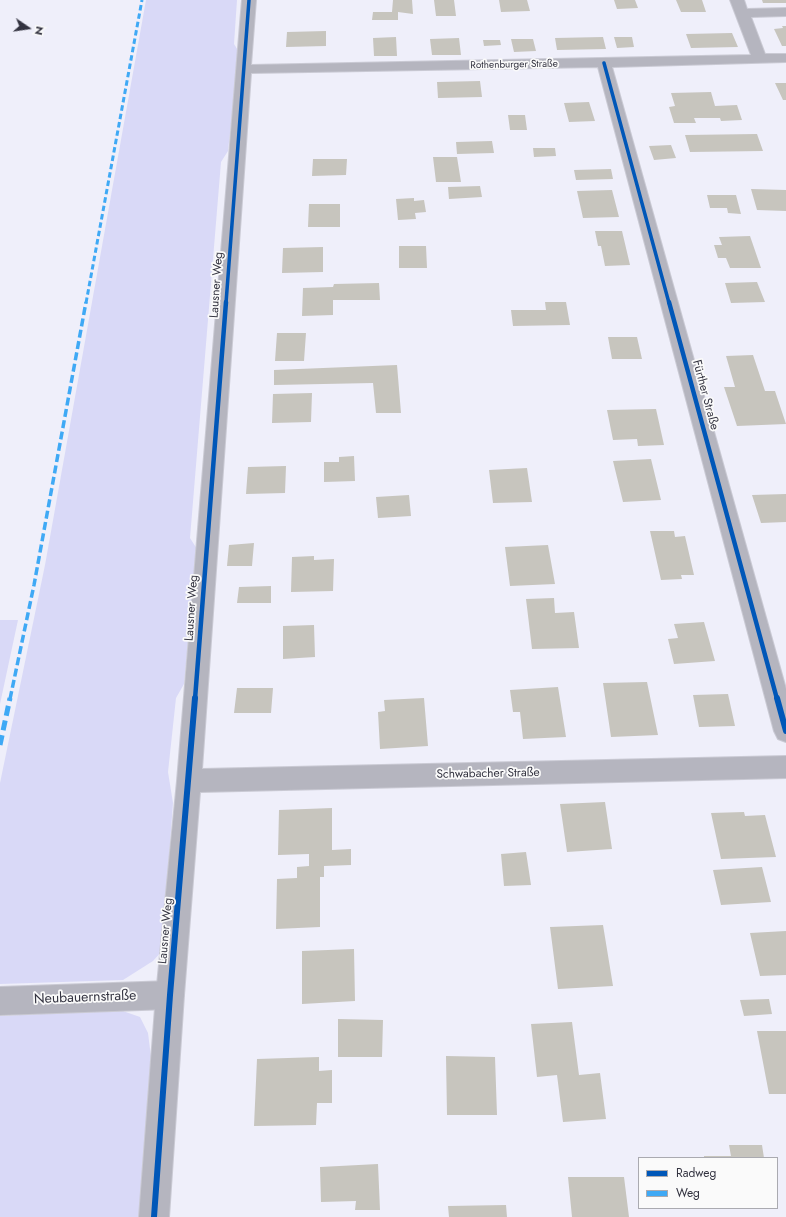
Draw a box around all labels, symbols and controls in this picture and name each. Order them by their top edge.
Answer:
north arrow [8,8,48,48]
text: N [31,25,48,37]
street label: Rothenburger Straße [470,58,558,72]
street label: Lausner Weg [208,251,226,319]
street label: Fürther Straße [689,358,721,432]
street label: Lausner Weg [183,574,201,642]
street label: Schwabacher Straße [436,766,540,782]
street label: Lausner Weg [156,897,176,965]
street label: Neubauernstraße [33,988,137,1008]
legend [638,1157,778,1209]
text: Radweg [676,1164,716,1182]
text: Weg [676,1184,700,1202]

